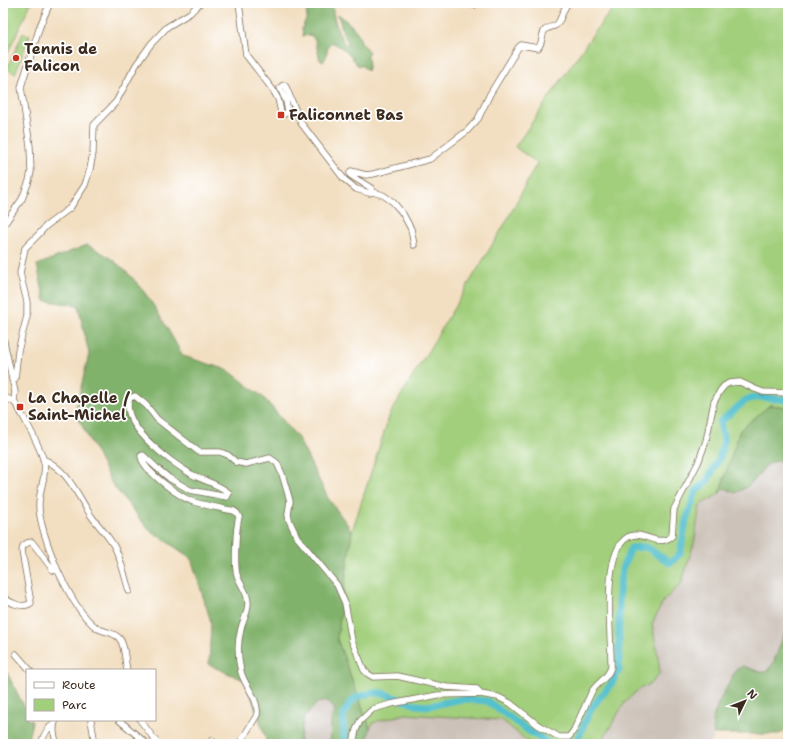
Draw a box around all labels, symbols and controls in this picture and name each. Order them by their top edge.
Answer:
place label: Tennis de Falicon [24,39,97,76]
marker: Tennis de Falicon [11,53,21,63]
place label: Faliconnet Bas [289,105,403,125]
marker: Faliconnet Bas [276,110,286,120]
place label: La Chapelle / Saint-Michel [28,388,131,425]
marker: La Chapelle / Saint-Michel [15,402,25,412]
legend [26,669,156,721]
text: Route [62,677,96,693]
north arrow [725,681,765,721]
text: N [743,686,761,703]
text: Parc [62,697,87,713]

